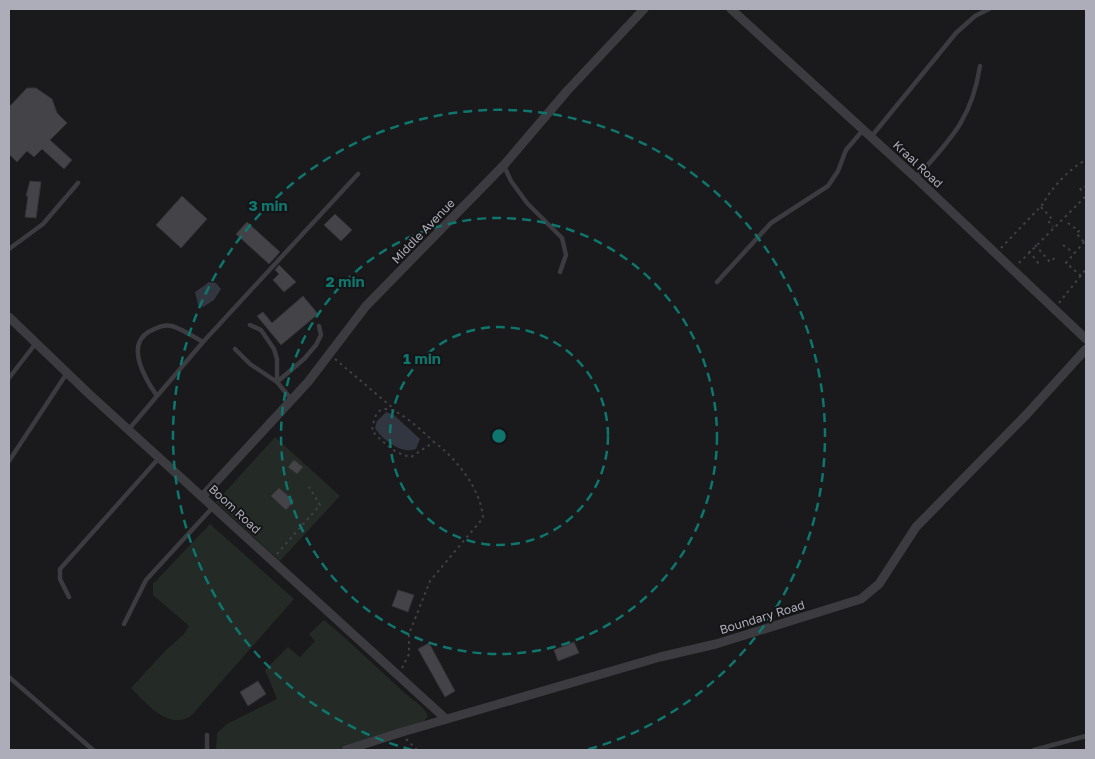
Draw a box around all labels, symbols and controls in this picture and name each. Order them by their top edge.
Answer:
street label: Kraal Road [890,137,946,191]
street label: Middle Avenue [388,195,458,267]
text: 3 min [248,196,288,214]
text: 2 min [325,272,365,290]
text: 1 min [403,349,441,367]
centre of rings [490,427,508,445]
street label: Boom Road [206,481,264,537]
street label: Boundary Road [718,597,806,637]

